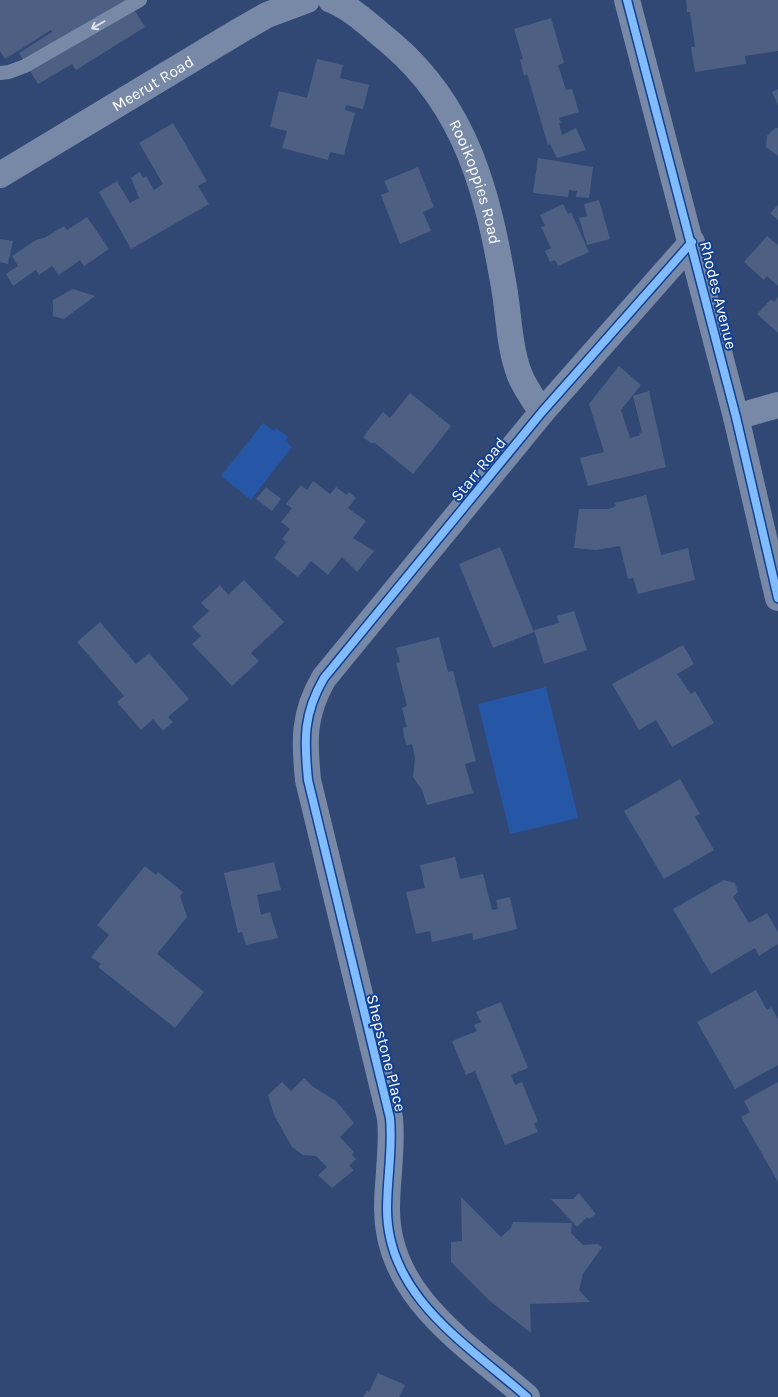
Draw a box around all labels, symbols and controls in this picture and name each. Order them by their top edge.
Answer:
one-way arrow [91,20,106,30]
street label: Meerut Road [108,52,197,115]
street label: Rooikoppies Road [445,116,505,246]
street label: Rhodes Avenue [696,239,741,351]
street label: Starr Road [447,434,510,505]
street label: Shepstone Place [363,992,410,1114]

